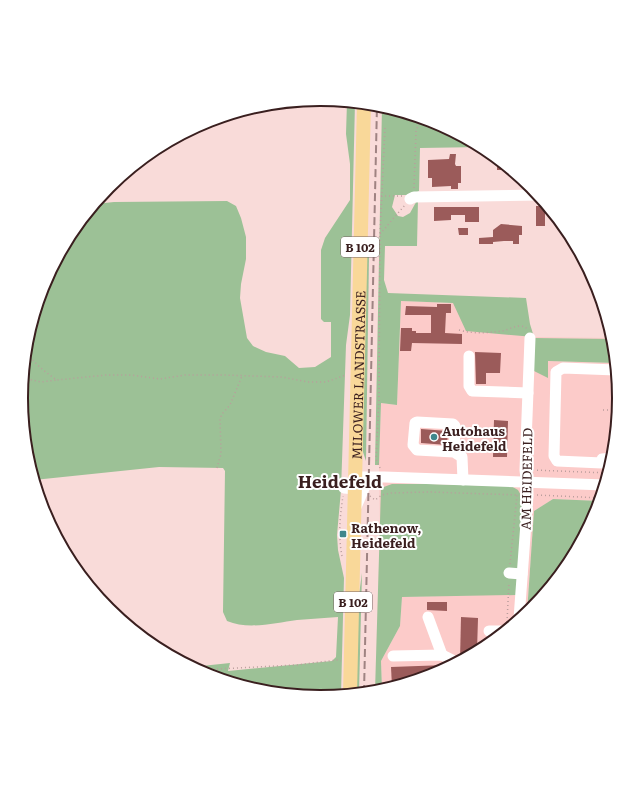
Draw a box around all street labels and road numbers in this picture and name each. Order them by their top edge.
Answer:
road number: B 102 [341,237,379,257]
street label: MILOWER LANDSTRASSE [346,290,369,460]
street label: AM HEIDEFELD [516,428,536,530]
road number: B 102 [334,592,372,612]

